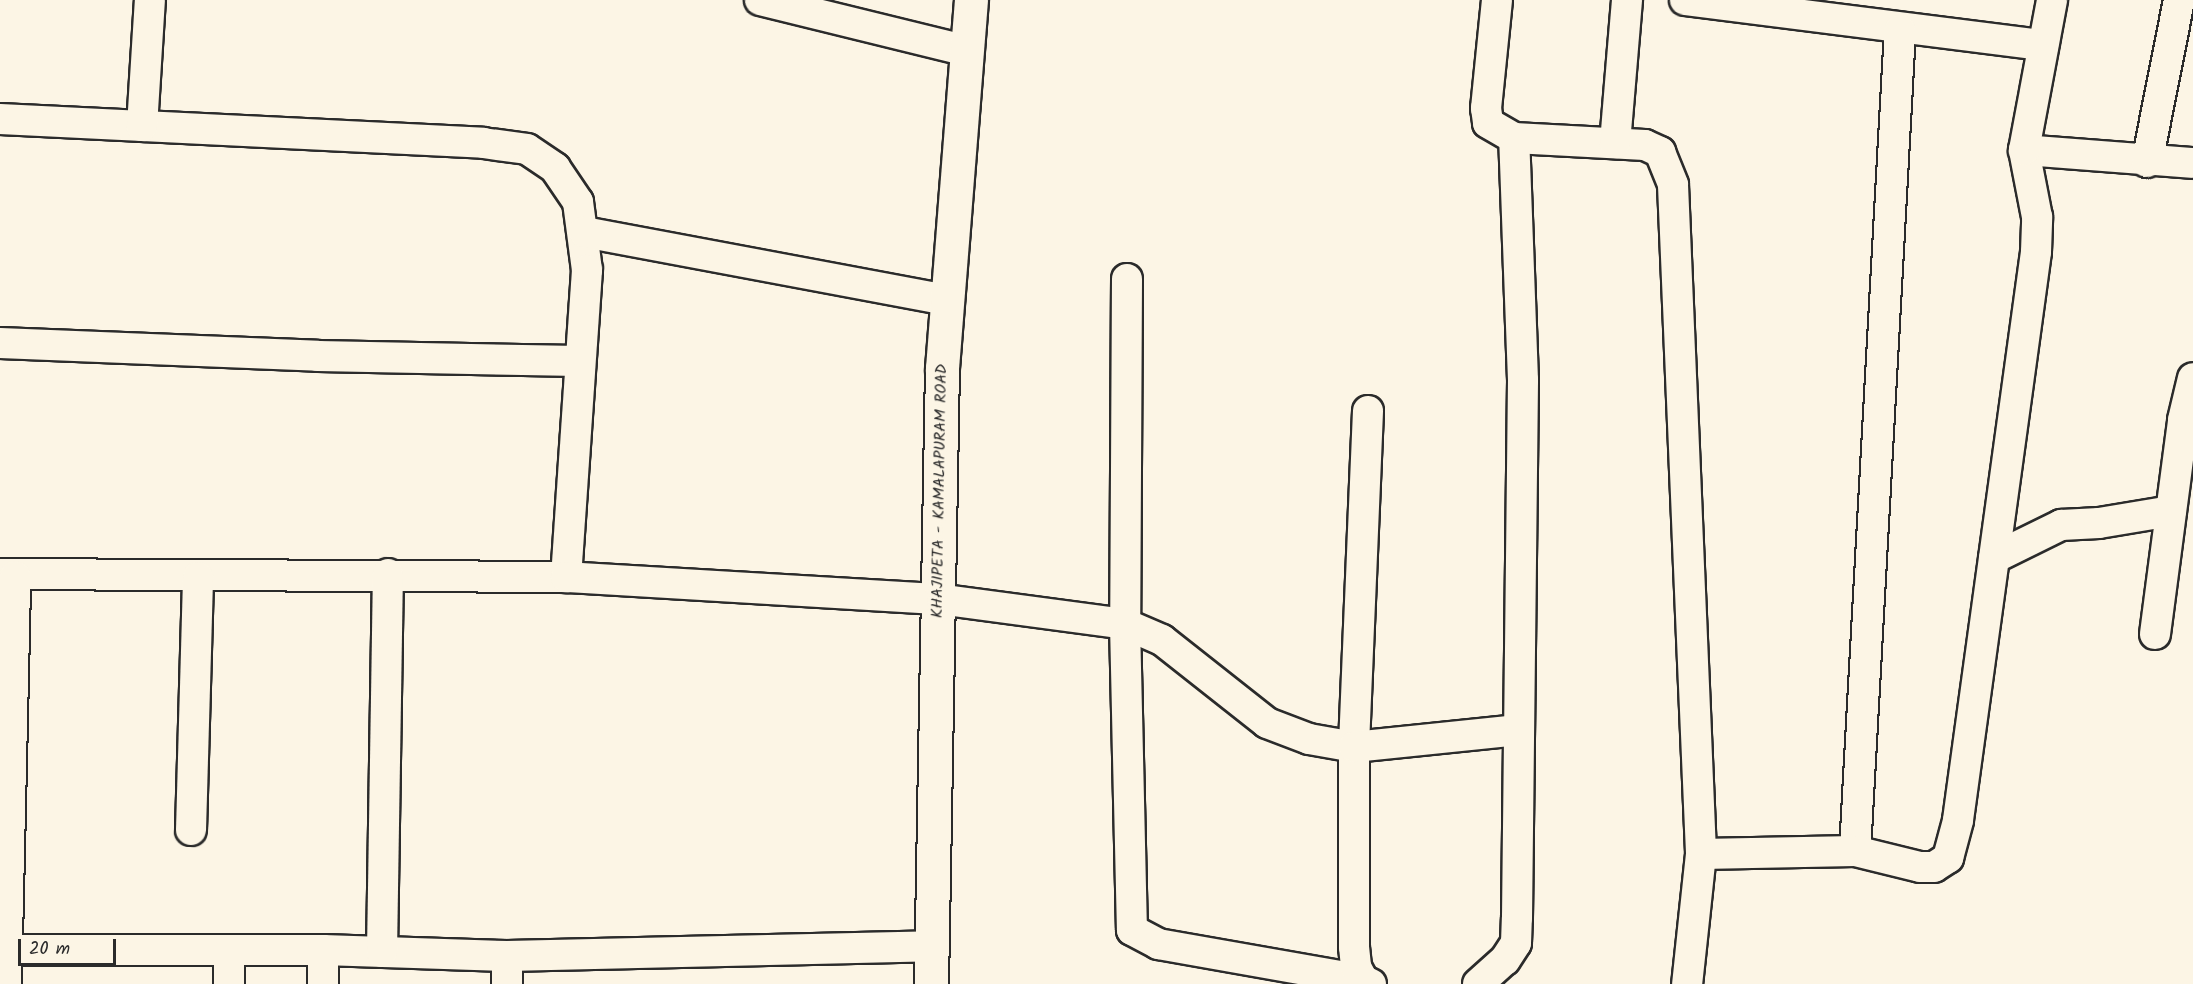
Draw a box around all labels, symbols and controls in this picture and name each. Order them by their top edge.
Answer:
street label: KHAJIPETA - KAMALAPURAM ROAD [928,364,952,618]
scale bar [21,927,118,965]
text: 20 m [29,935,70,964]

